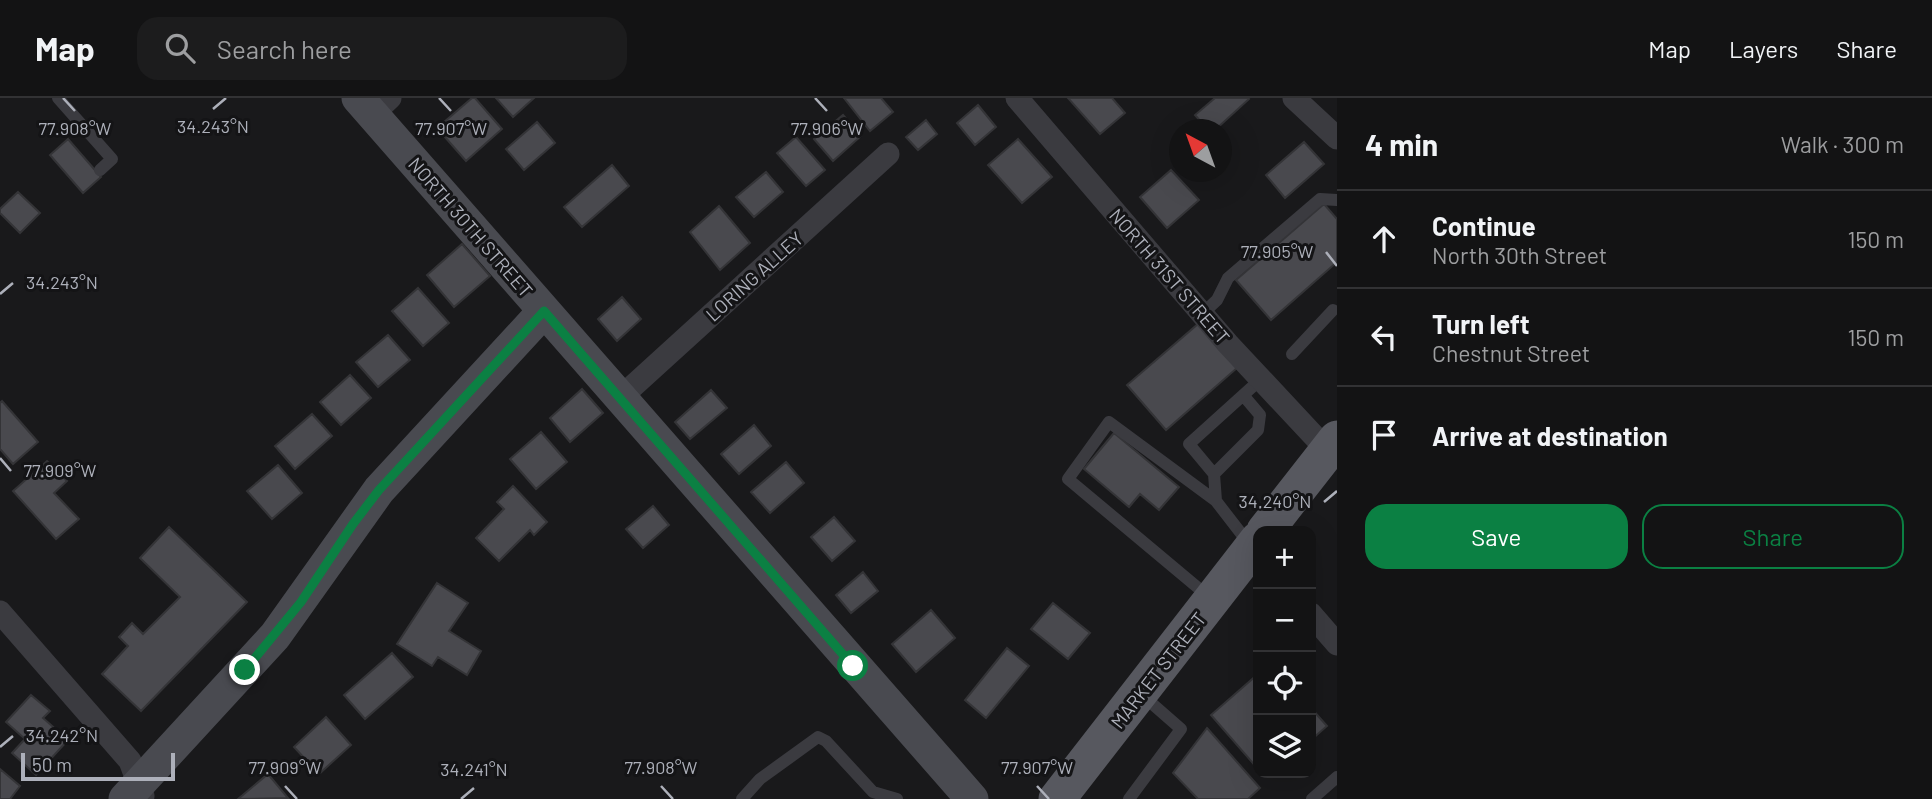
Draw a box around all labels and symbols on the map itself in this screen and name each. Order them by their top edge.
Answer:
text: 34.243°N [177,115,249,137]
text: 77.908°W [39,117,112,139]
text: 77.907°W [415,117,487,139]
text: 77.906°W [791,117,864,139]
north arrow [1169,119,1232,182]
street label: NORTH 30TH STREET [404,152,538,302]
street label: NORTH 31ST STREET [1105,204,1235,348]
street label: LORING ALLEY [701,226,807,326]
text: 77.905°W [1241,240,1314,262]
text: 34.243°N [26,271,98,293]
text: 77.909°W [24,459,97,481]
text: 34.240°N [1239,490,1311,512]
street label: MARKET STREET [1105,607,1211,733]
route start [837,650,868,681]
route end [229,654,260,685]
text: 34.242°N [26,724,98,746]
scale bar [21,750,175,782]
text: 77.909°W [249,756,322,778]
text: 77.908°W [625,756,698,778]
text: 77.907°W [1001,756,1073,778]
text: 34.241°N [440,758,508,780]

